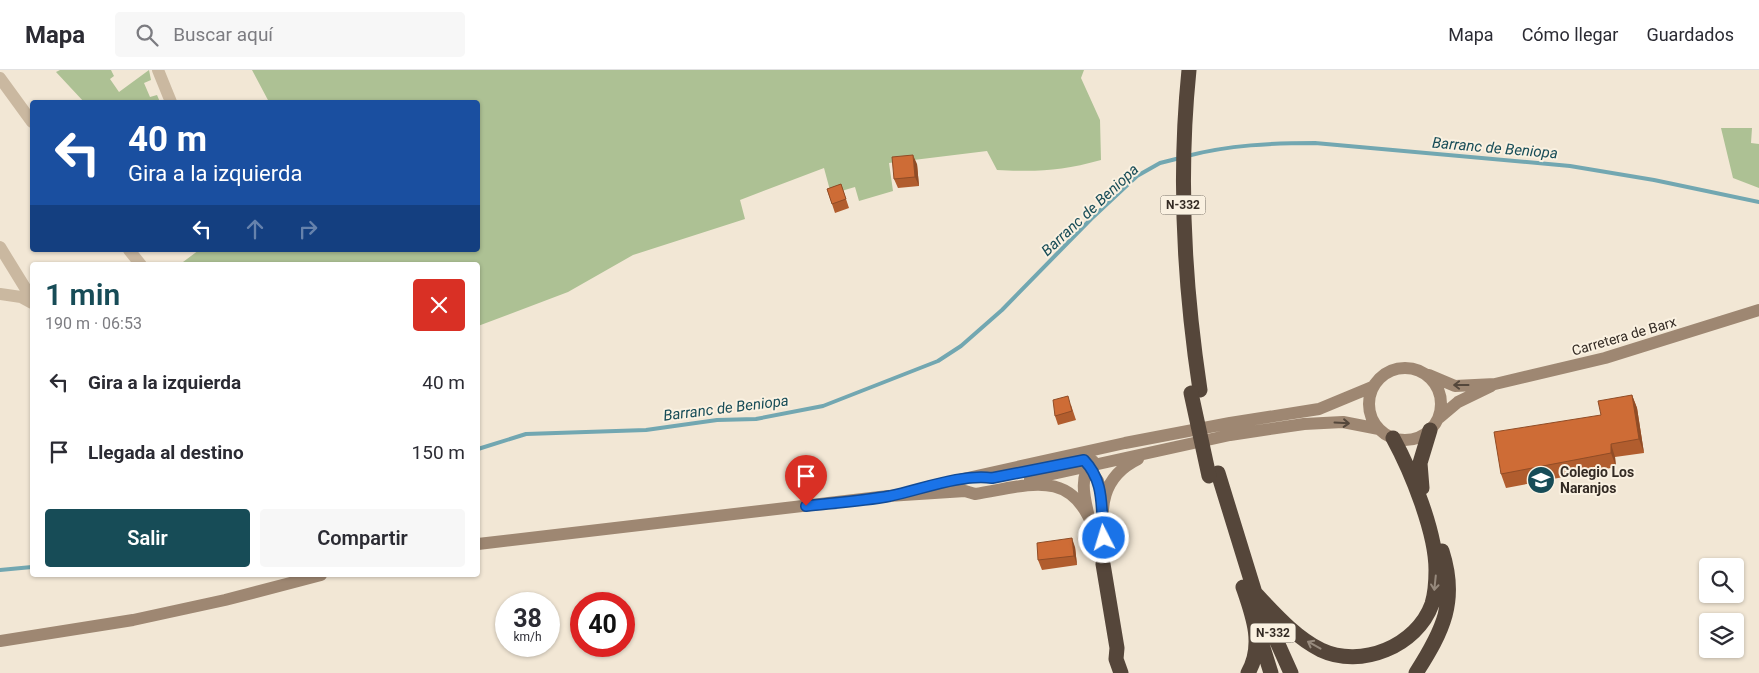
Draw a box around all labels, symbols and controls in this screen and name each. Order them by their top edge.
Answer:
search box [115,12,465,57]
text: Mapa [25,21,85,49]
icon: search [133,21,161,49]
text: Buscar aquí [173,23,273,46]
text: Mapa [1448,24,1494,45]
text: Cómo llegar [1522,24,1618,45]
text: Guardados [1646,24,1734,45]
text: 40 m [128,119,207,160]
icon: left [45,120,110,185]
water label: Barranc de Beniopa [1431,134,1559,162]
water label: Barranc de Beniopa [1038,160,1142,260]
text: Gira a la izquierda [128,161,302,186]
road number: N-332 [1160,196,1206,214]
icon: left [188,215,216,243]
icon: ahead [241,215,269,243]
icon: right [294,215,322,243]
text: 1 min [45,277,120,312]
button: close [413,279,465,331]
street label: Carretera de Barx [1570,313,1678,359]
text: 190 m · 06:53 [45,314,142,333]
icon: left [45,368,73,396]
text: Gira a la izquierda [88,371,241,394]
text: 40 m [422,371,465,394]
one-way arrow [1453,380,1470,390]
water label: Barranc de Beniopa [662,391,790,425]
one-way arrow [1333,418,1349,427]
icon: arrive [45,438,73,466]
text: Llegada al destino [88,441,244,464]
text: 150 m [412,441,465,464]
pin [785,455,827,506]
icon: arrive [792,462,820,490]
place label: Colegio Los Naranjos [1560,464,1634,496]
school or university icon: Colegio Los Naranjos [1526,465,1556,495]
button: Salir [45,509,250,567]
button: Compartir [260,509,465,567]
position arrow [1077,511,1129,563]
map controls [1699,558,1744,658]
button: search [1699,558,1744,603]
one-way arrow [1430,575,1440,591]
speed limit sign: 40 [570,592,635,657]
text: 38 [513,604,542,633]
button: layers [1699,613,1744,658]
road number: N-332 [1250,624,1296,642]
text: km/h [513,630,542,644]
one-way arrow [1307,640,1321,650]

